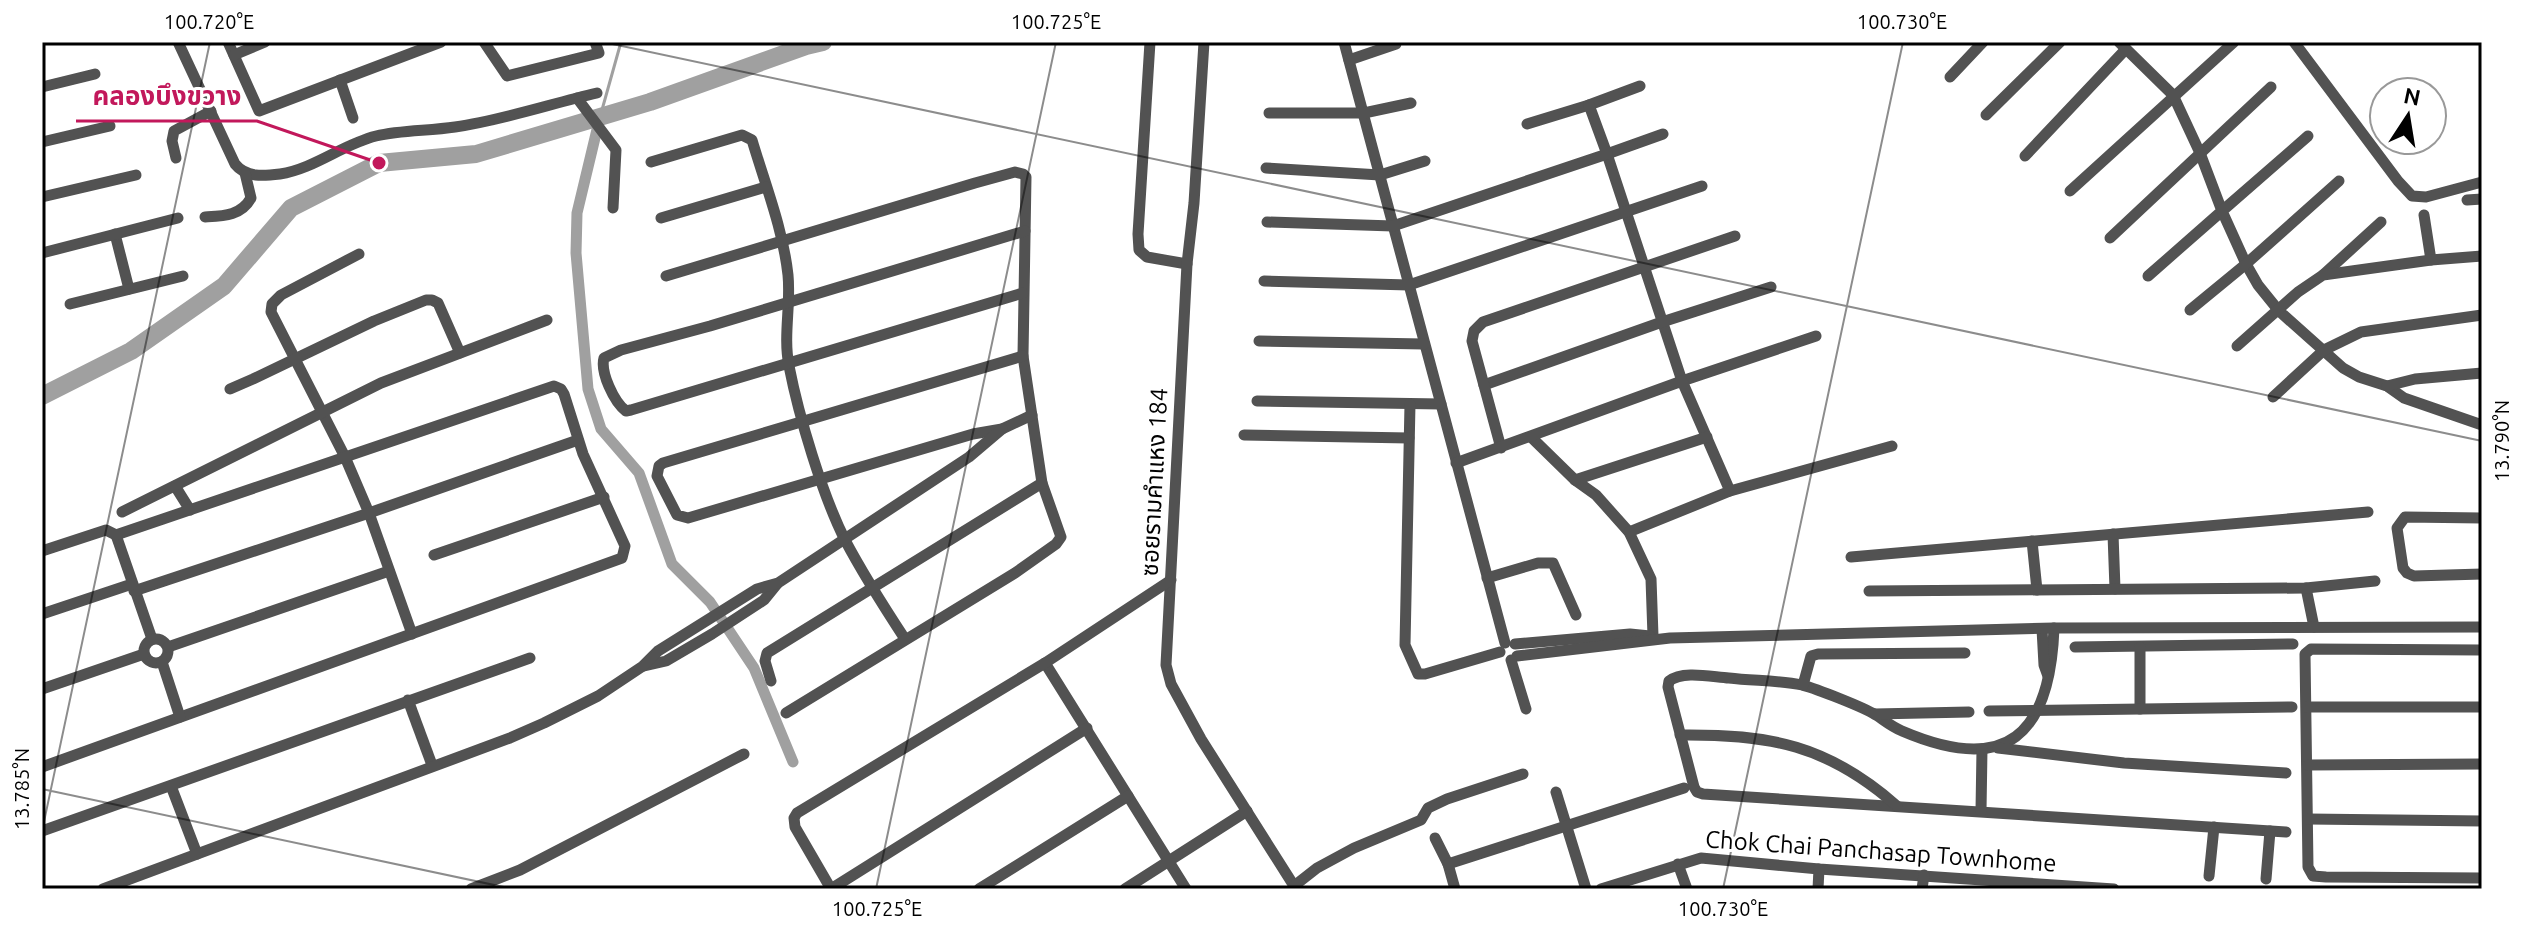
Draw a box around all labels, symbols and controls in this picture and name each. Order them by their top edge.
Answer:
text: 100.720°E [164,10,254,33]
text: 100.725°E [1011,10,1101,33]
text: 100.730°E [1857,10,1947,33]
callout: คลองบึงขวาง [76,71,257,121]
north arrow [2368,76,2448,156]
text: คลองบึงขวาง [93,81,241,110]
text: N [2402,82,2423,110]
street label: ซอยรามคำแหง 184 [1136,387,1172,577]
text: 13.790°N [2490,400,2513,482]
text: 13.785°N [10,748,33,830]
street label: Chok Chai Panchasap Townhome [1704,825,2058,877]
text: 100.725°E [832,897,922,920]
text: 100.730°E [1678,897,1768,920]

